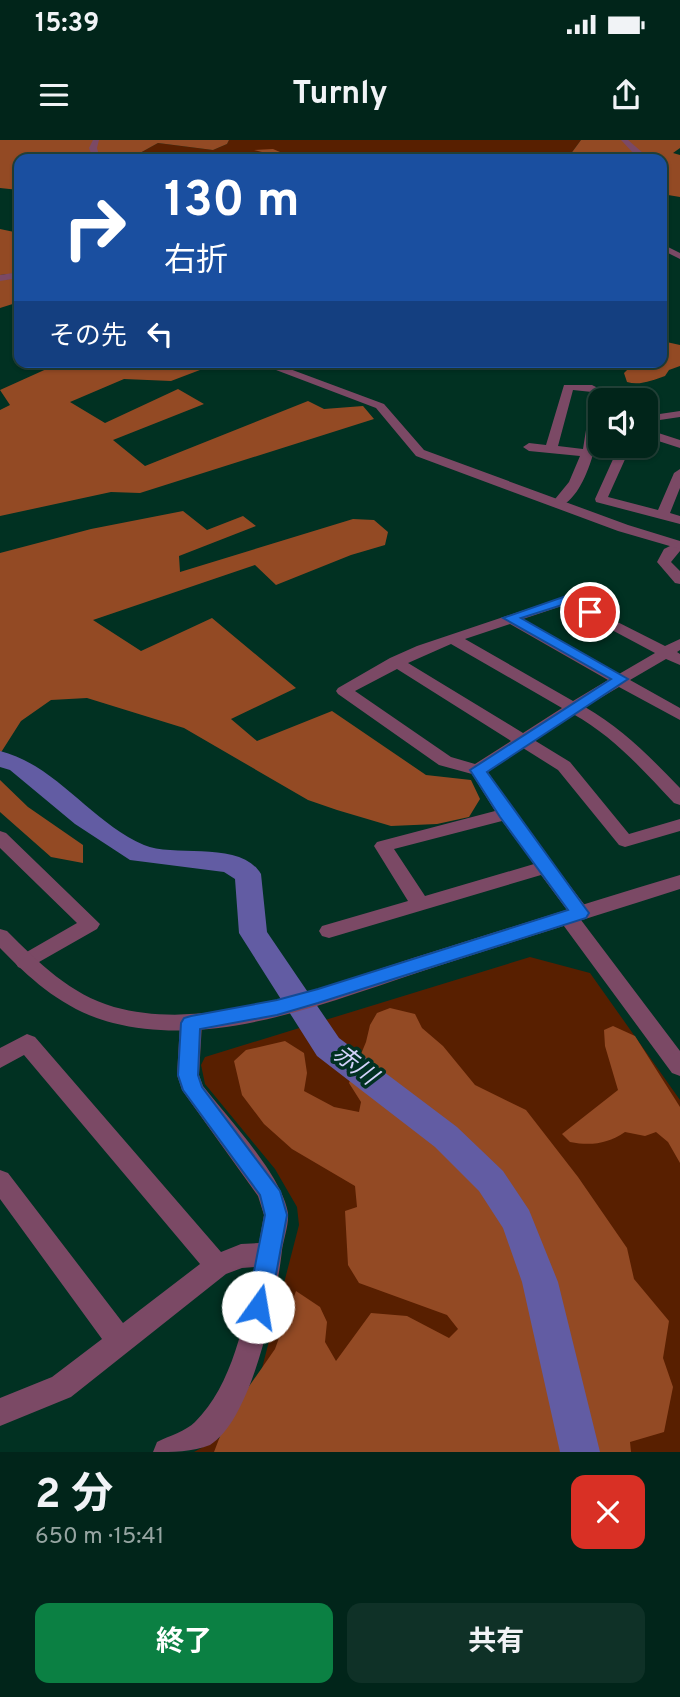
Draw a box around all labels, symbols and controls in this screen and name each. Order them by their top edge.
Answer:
text: 15:39 [35,8,99,41]
text: Turnly [292,75,388,115]
icon: menu [35,76,73,114]
icon: share [607,76,645,114]
text: 130 m [164,172,300,234]
icon: right [49,182,140,273]
text: 右折 [164,242,228,282]
icon: left [141,315,179,353]
text: その先 [49,321,127,354]
map controls [588,388,658,458]
button: sound [588,388,658,458]
pin [560,582,620,642]
icon: arrive [571,593,609,631]
water label: 赤川 [326,1039,385,1094]
position arrow [221,1270,295,1344]
text: 2 分 [35,1470,113,1523]
button: close [571,1475,645,1549]
text: 650 m · 15:41 [35,1523,164,1552]
button: 終了 [35,1603,333,1683]
button: 共有 [347,1603,645,1683]

